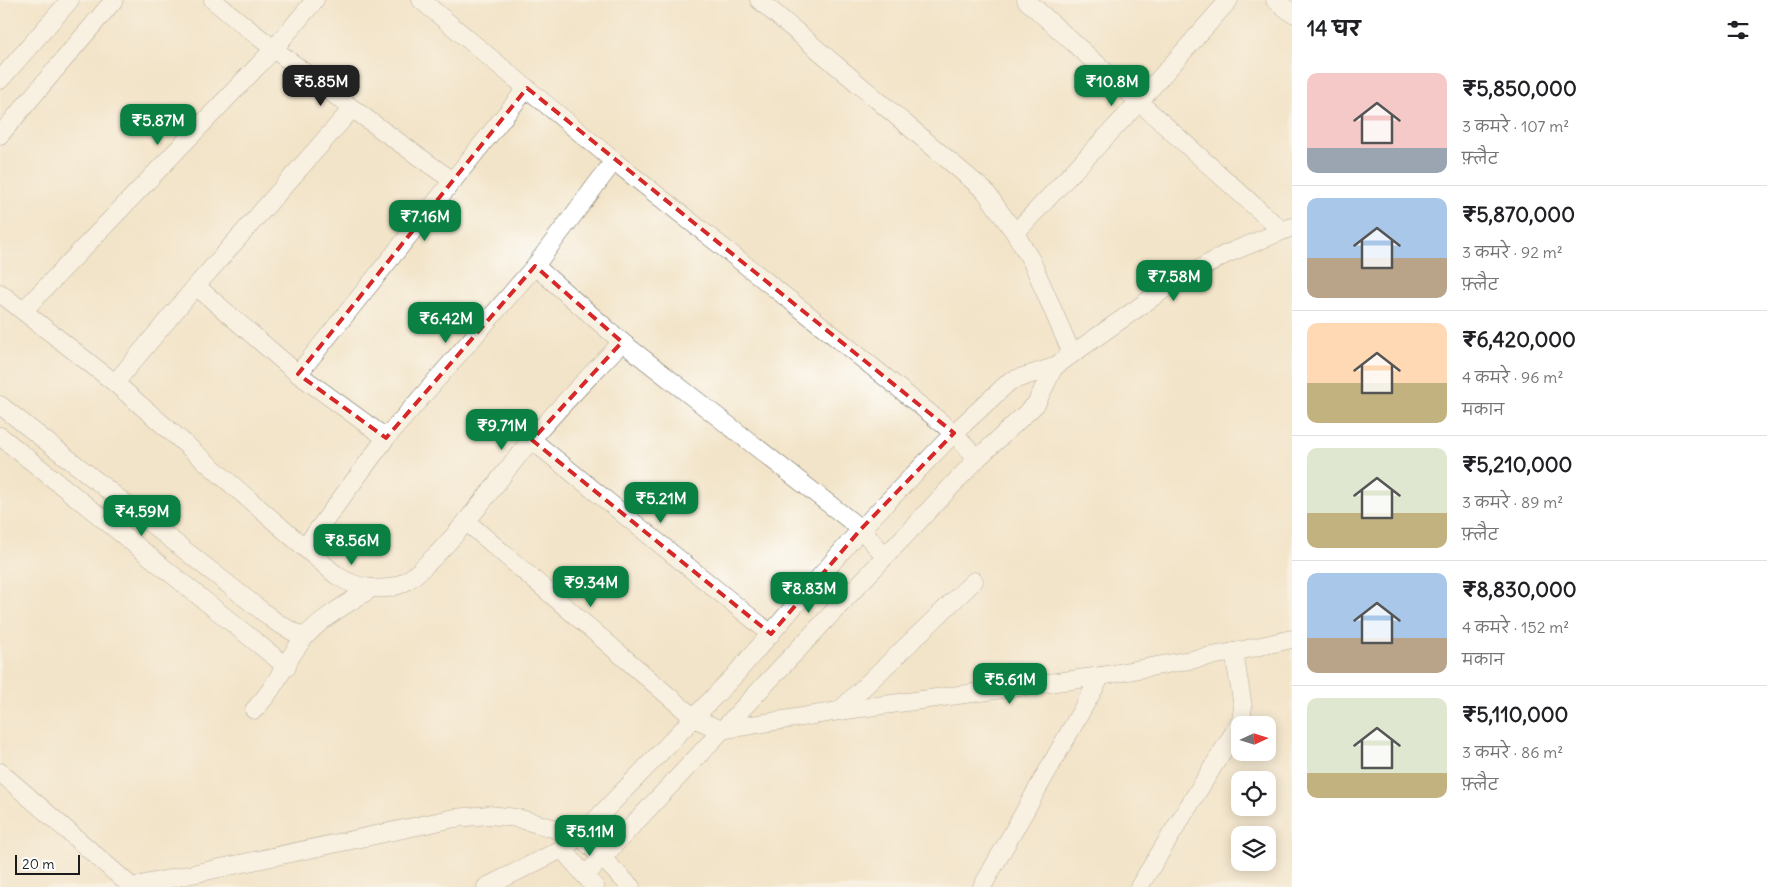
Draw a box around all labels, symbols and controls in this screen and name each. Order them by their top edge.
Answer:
text: 14 घर [1307,15,1360,42]
icon: filters [1724,16,1752,44]
pin: ₹5.85M [280,64,362,107]
pin: ₹10.8M [1071,64,1153,107]
text: ₹5.85M [294,71,348,91]
text: ₹10.8M [1085,71,1139,91]
text: ₹5,850,000 [1462,75,1577,102]
icon: home [1347,93,1407,153]
pin: ₹5.87M [117,104,199,146]
text: ₹5.87M [131,110,185,130]
text: 3 कमरे · 107 m² [1462,116,1569,136]
text: फ़्लैट [1462,148,1498,168]
pin: ₹7.16M [384,200,466,242]
text: ₹5,870,000 [1462,201,1575,228]
text: ₹7.16M [400,206,450,226]
icon: home [1347,218,1407,278]
text: 3 कमरे · 92 m² [1462,242,1563,262]
pin: ₹7.58M [1133,260,1215,302]
text: ₹7.58M [1147,266,1201,286]
text: फ़्लैट [1462,274,1498,294]
pin: ₹6.42M [405,302,487,344]
text: ₹6.42M [419,308,473,328]
text: ₹6,420,000 [1462,326,1576,353]
icon: home [1347,343,1407,403]
text: 4 कमरे · 96 m² [1462,367,1563,387]
text: मकान [1462,399,1504,419]
pin: ₹9.71M [461,408,543,451]
text: ₹9.71M [477,415,527,435]
text: ₹5,210,000 [1462,451,1572,478]
icon: home [1347,468,1407,528]
pin: ₹5.21M [620,482,702,524]
text: ₹5.21M [635,488,687,508]
text: 3 कमरे · 89 m² [1462,492,1563,512]
pin: ₹4.59M [101,494,183,537]
text: ₹4.59M [115,501,169,521]
pin: ₹8.56M [311,524,393,566]
text: फ़्लैट [1462,524,1498,544]
text: ₹8.56M [325,530,379,550]
pin: ₹9.34M [550,566,632,608]
text: ₹9.34M [564,572,618,592]
pin: ₹8.83M [768,572,850,614]
text: ₹8,830,000 [1462,576,1577,603]
text: ₹8.83M [782,578,836,598]
icon: home [1347,593,1407,653]
text: 4 कमरे · 152 m² [1462,617,1569,637]
text: मकान [1462,649,1504,669]
pin: ₹5.61M [969,662,1051,705]
text: ₹5.61M [984,669,1036,689]
text: ₹5,110,000 [1462,701,1568,728]
north arrow [1231,716,1276,761]
map controls [1231,716,1276,871]
icon: home [1347,718,1407,778]
text: 3 कमरे · 86 m² [1462,742,1563,762]
button: locate [1231,771,1276,816]
text: फ़्लैट [1462,774,1498,794]
pin: ₹5.11M [549,814,631,857]
text: ₹5.11M [566,821,614,841]
button: layers [1231,826,1276,871]
scale bar [15,852,80,875]
text: 20 m [22,855,55,873]

